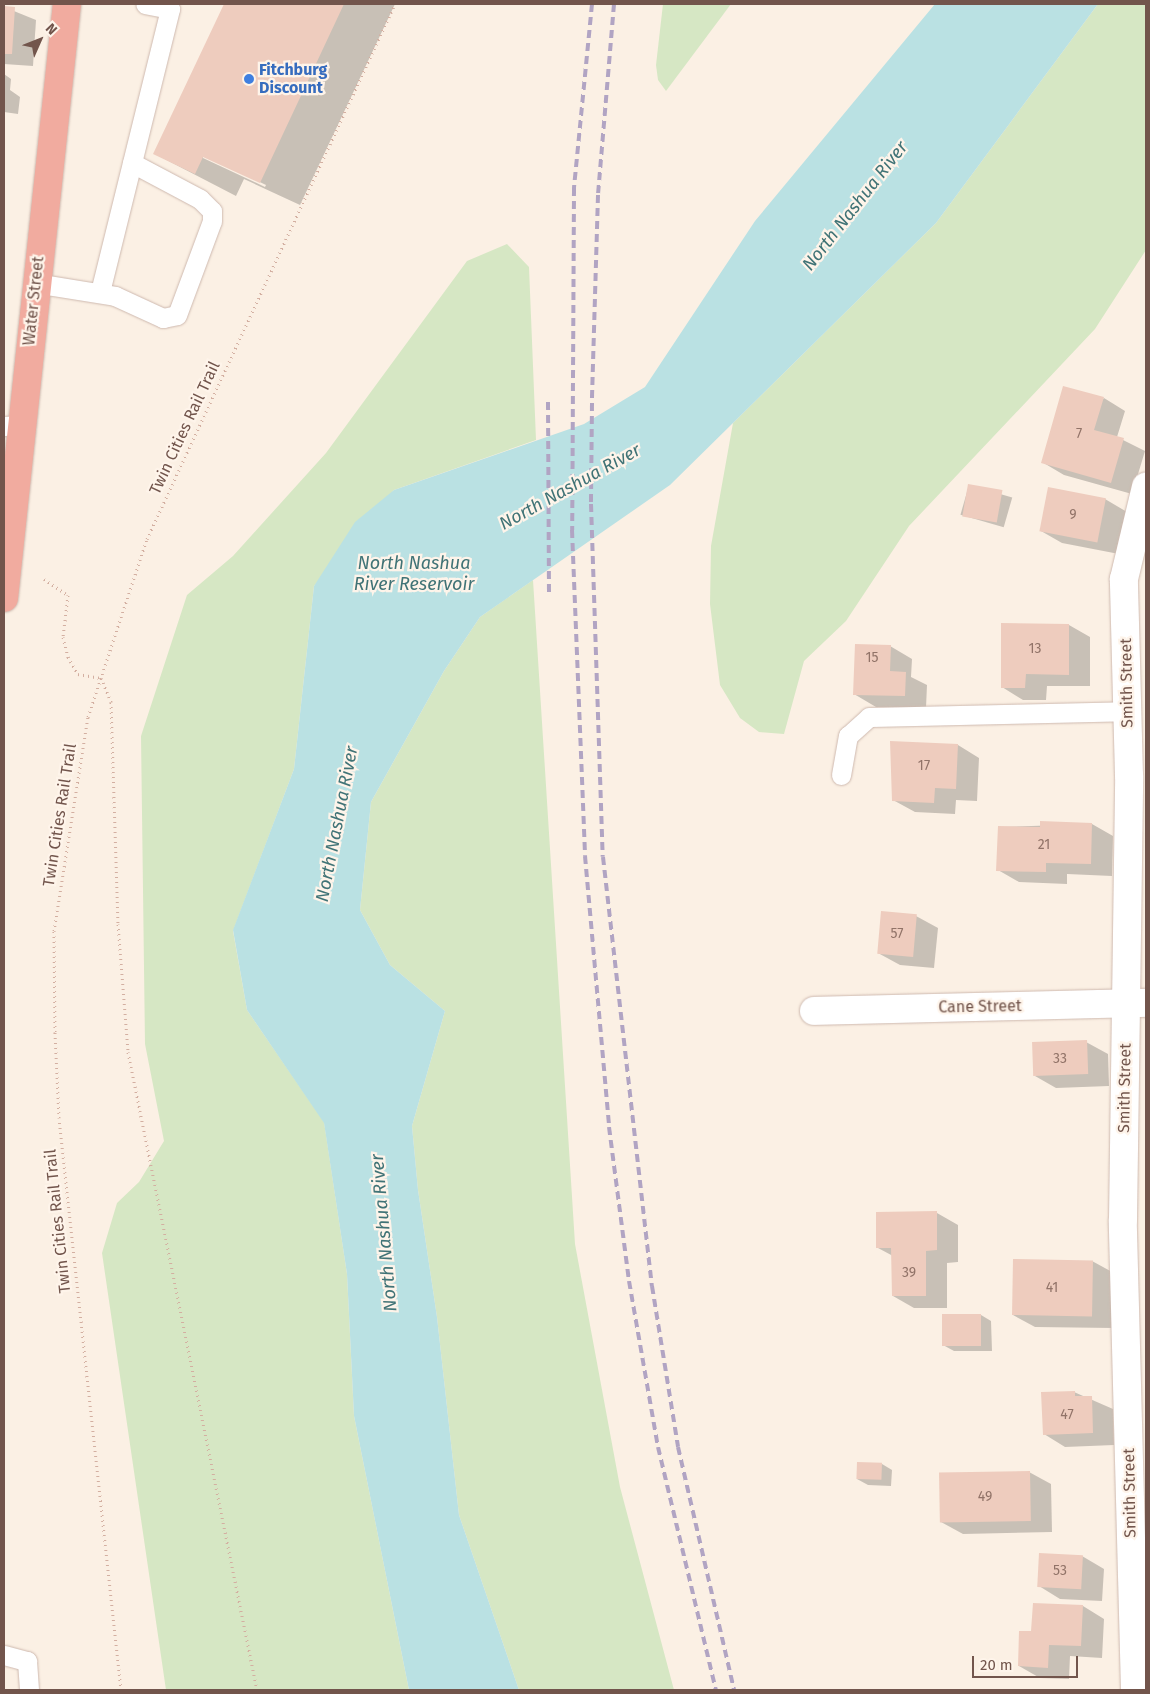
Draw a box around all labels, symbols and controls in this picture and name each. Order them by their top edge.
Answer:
north arrow [15,15,65,65]
text: N [42,20,60,38]
place label: Fitchburg Discount [259,60,327,98]
marker: Fitchburg Discount [243,73,255,85]
water label: North Nashua River [798,137,912,275]
street label: Water Street [20,255,48,347]
street label: Twin Cities Rail Trail [146,358,224,498]
house number: 7 [1076,426,1082,442]
water label: North Nashua River [496,439,644,535]
house number: 9 [1069,507,1077,523]
water label: North Nashua River Reservoir [354,553,474,596]
street label: Smith Street [1117,638,1137,728]
house number: 13 [1028,641,1042,657]
house number: 15 [865,650,879,666]
street label: Twin Cities Rail Trail [39,742,81,888]
water label: North Nashua River [311,744,363,904]
house number: 17 [918,758,930,774]
house number: 21 [1038,837,1050,853]
house number: 57 [891,926,903,942]
street label: Cane Street [938,997,1022,1017]
street label: Smith Street [1115,1043,1135,1133]
house number: 33 [1053,1051,1067,1067]
street label: Twin Cities Rail Trail [41,1148,75,1294]
water label: North Nashua River [366,1153,402,1313]
house number: 39 [902,1265,916,1281]
house number: 41 [1046,1280,1058,1296]
house number: 47 [1060,1407,1074,1423]
street label: Smith Street [1120,1448,1140,1538]
house number: 49 [978,1489,992,1505]
house number: 53 [1053,1563,1067,1579]
scale bar [975,1646,1081,1678]
text: 20 m [980,1656,1013,1674]

